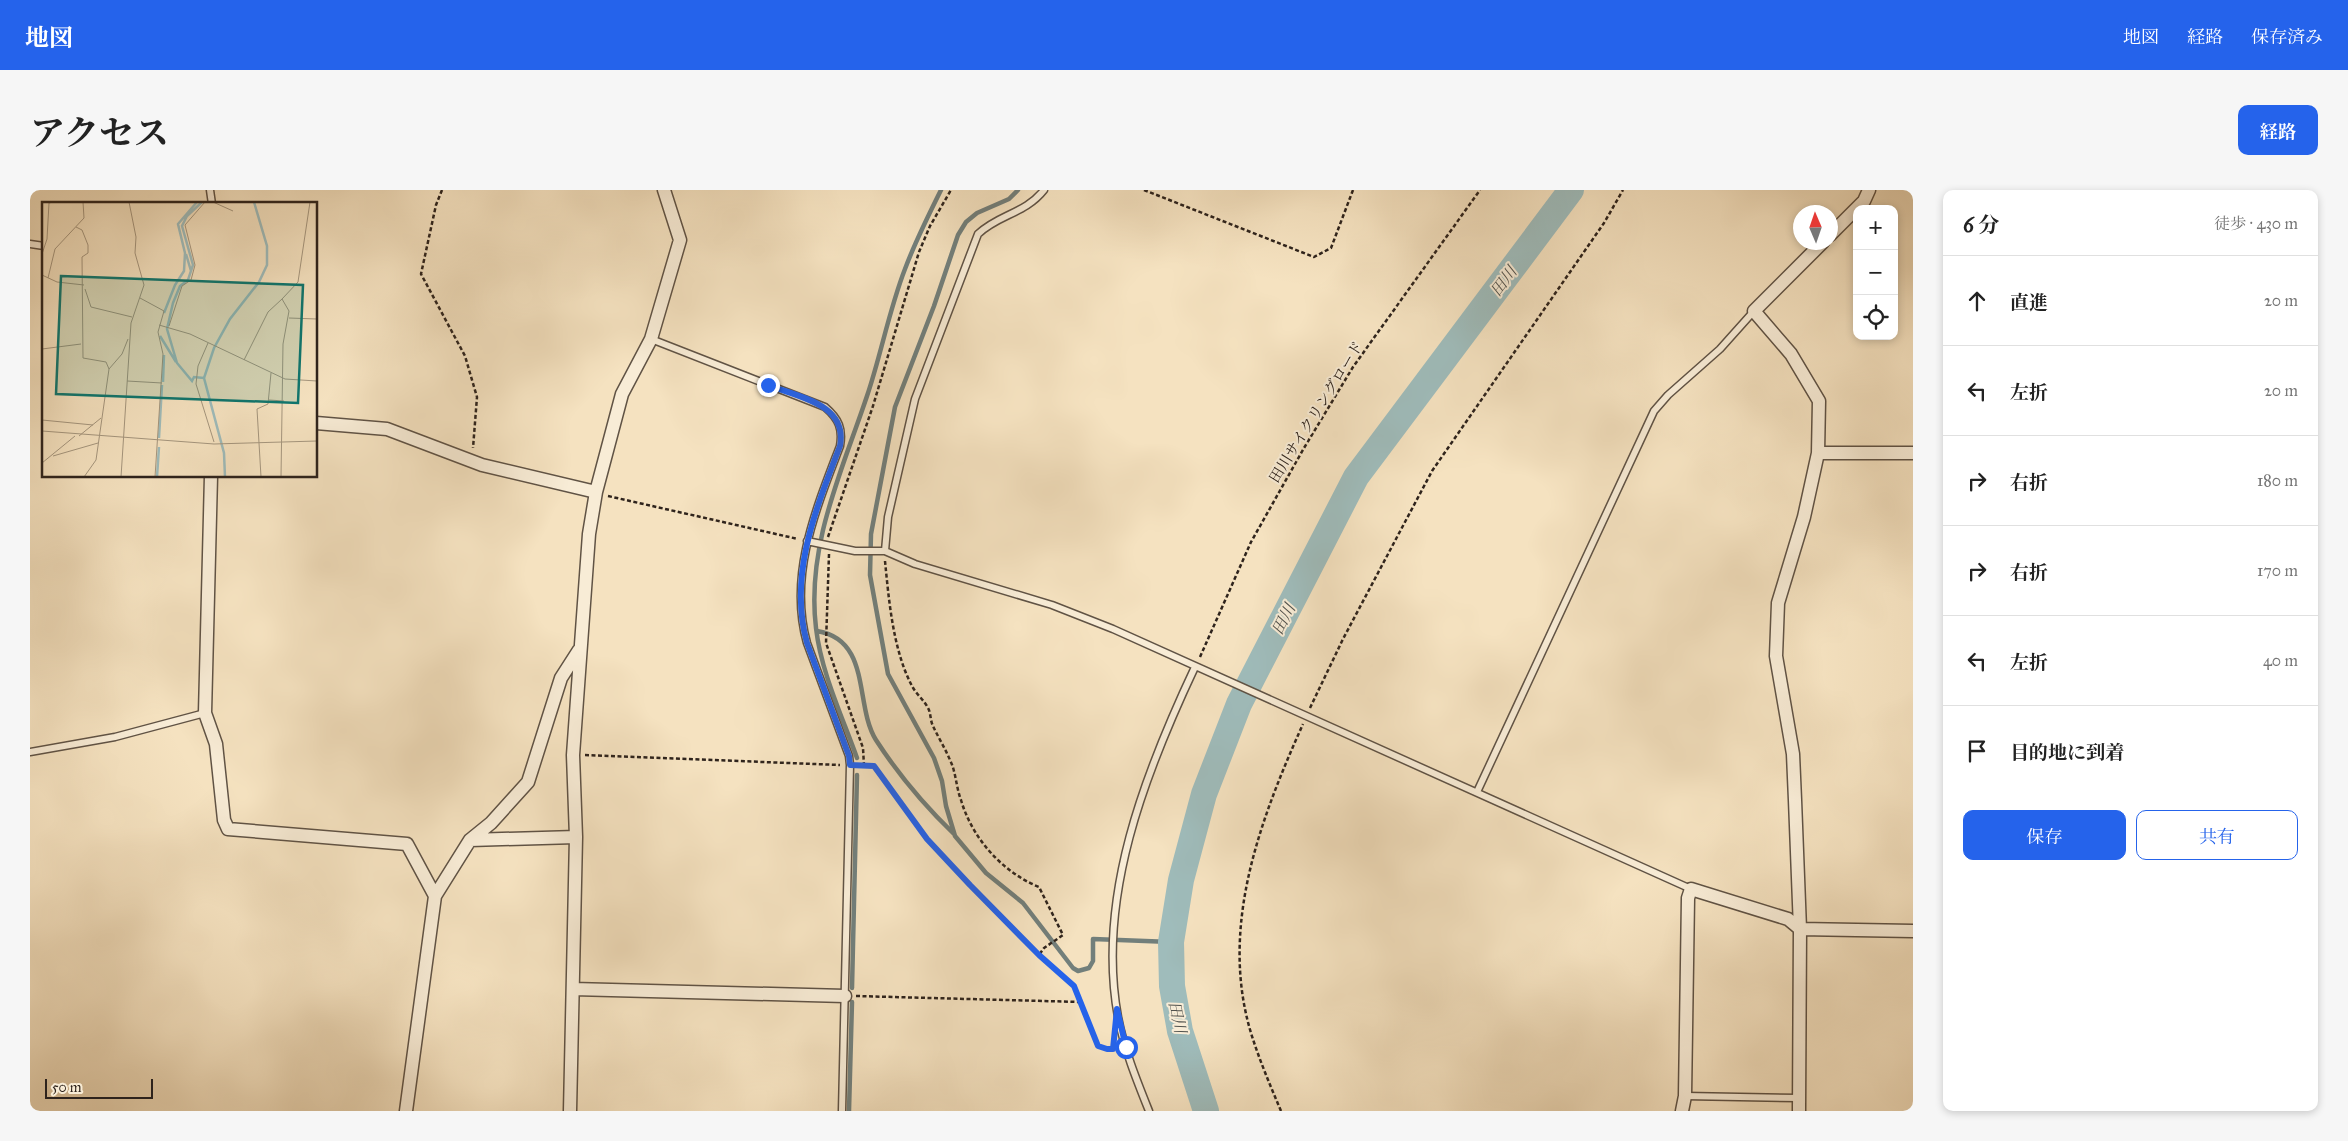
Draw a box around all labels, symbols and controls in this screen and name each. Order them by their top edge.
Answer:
text: 地図 [25,23,73,53]
text: 地図 [2123,26,2159,48]
text: 経路 [2187,26,2223,48]
text: 保存済み [2251,26,2323,48]
button: 経路 [2238,105,2318,155]
text: アクセス [30,112,169,155]
inset map [42,202,318,478]
north arrow [1793,205,1838,250]
map controls [1853,205,1898,340]
button: + [1853,205,1898,250]
text: 6 分 [1963,212,1999,238]
text: 徒歩 · 430 m [2214,214,2298,233]
button: − [1853,250,1898,295]
water label: 田川 [1486,261,1522,300]
icon: ahead [1963,287,1991,315]
text: 直進 [2010,291,2048,314]
text: 20 m [2264,291,2298,310]
button: locate [1853,295,1898,340]
street label: 田川サイクリングロード [1265,338,1367,486]
route end [757,374,780,397]
icon: left [1963,377,1991,405]
text: 左折 [2010,381,2048,404]
text: 20 m [2264,381,2298,400]
icon: right [1963,467,1991,495]
text: 右折 [2010,471,2048,494]
text: 180 m [2257,471,2298,490]
icon: right [1963,557,1991,585]
text: 右折 [2010,561,2048,584]
text: 170 m [2257,561,2298,580]
water label: 田川 [1268,599,1300,638]
icon: left [1963,647,1991,675]
text: 左折 [2010,651,2048,674]
text: 40 m [2263,651,2298,670]
icon: arrive [1963,737,1991,765]
text: 目的地に到着 [2010,741,2124,764]
button: 保存 [1963,810,2126,860]
button: 共有 [2136,810,2298,860]
water label: 田川 [1165,999,1191,1037]
route start [1115,1036,1138,1059]
scale bar [45,1076,152,1099]
text: 50 m [52,1079,81,1096]

